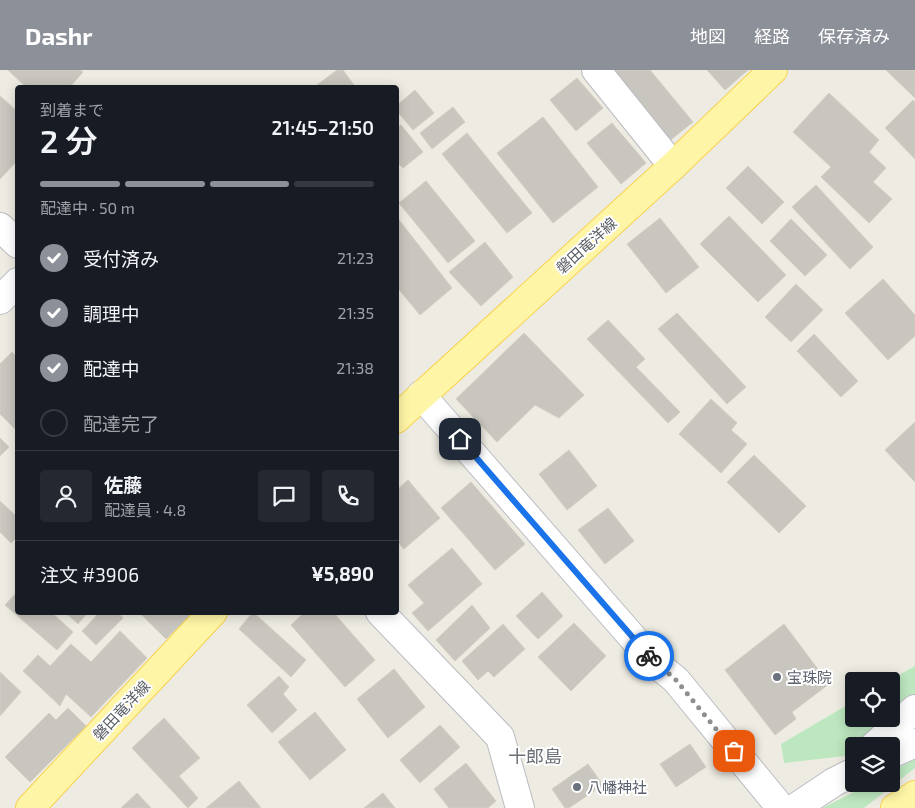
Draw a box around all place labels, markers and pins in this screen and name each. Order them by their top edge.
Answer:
pin [439,418,481,460]
place label: 宝珠院 [787,668,832,686]
marker: 宝珠院 [771,671,783,683]
pin [713,730,755,772]
place label: 八幡神社 [587,778,647,796]
marker: 八幡神社 [571,781,583,793]

